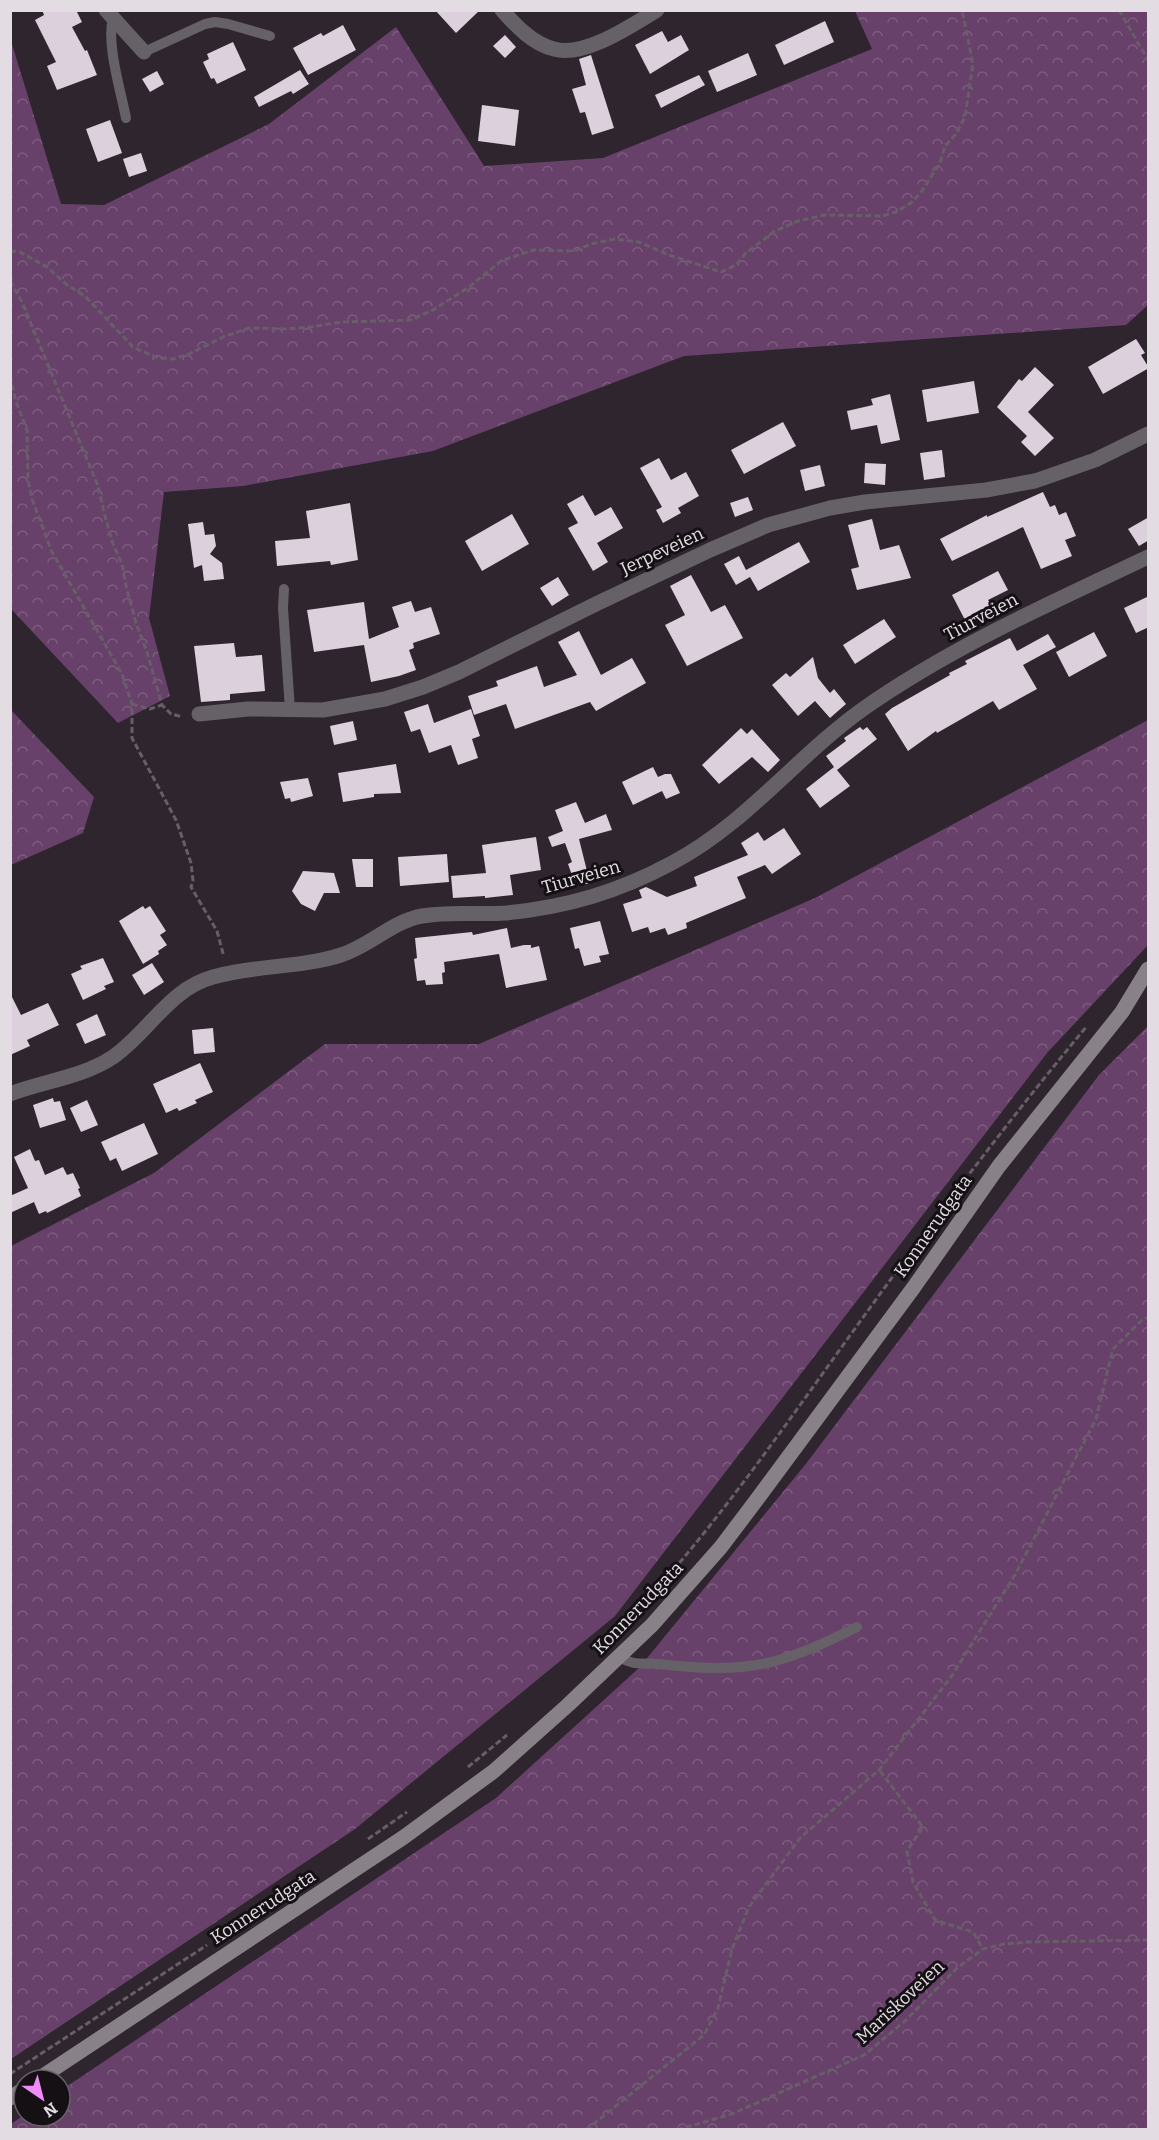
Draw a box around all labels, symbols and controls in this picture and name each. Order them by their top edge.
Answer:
street label: Jerpeveien [616,522,708,580]
street label: Tiurveien [940,588,1022,646]
street label: Tiurveien [539,855,623,899]
street label: Konnerudgata [889,1170,977,1282]
street label: Konnerudgata [588,1557,688,1659]
street label: Konnerudgata [206,1865,320,1949]
street label: Mariskoveien [851,1955,949,2048]
north arrow [12,2068,72,2128]
text: N [40,2099,61,2121]

